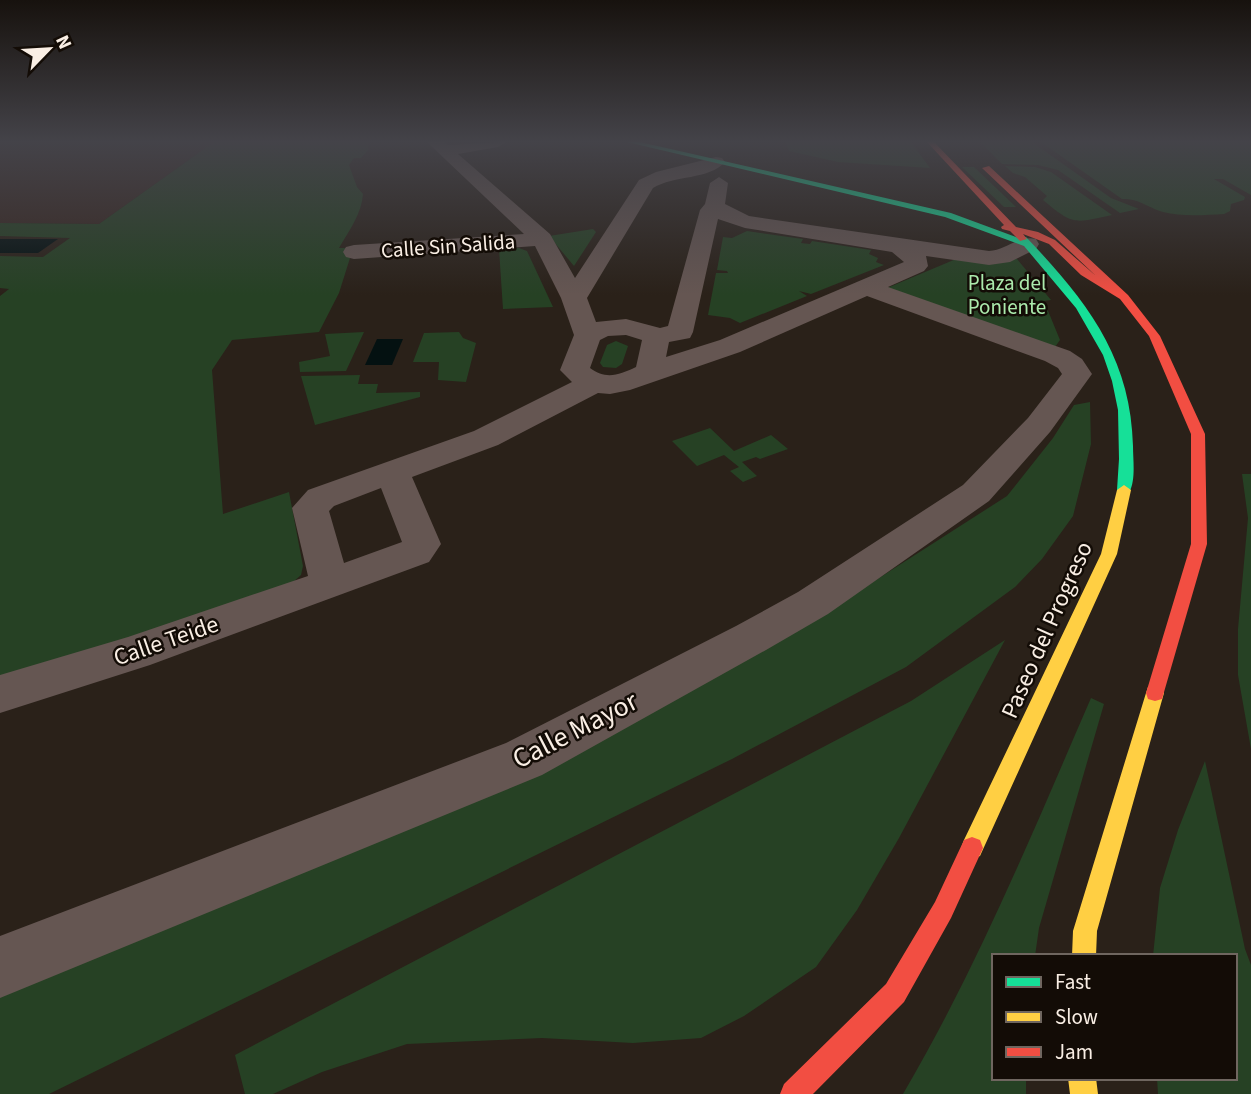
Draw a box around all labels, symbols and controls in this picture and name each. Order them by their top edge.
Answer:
north arrow [14,14,84,84]
text: N [48,31,78,54]
street label: Calle Sin Salida [380,226,516,266]
park label: Plaza del Poniente [968,268,1046,322]
street label: Paseo del Progreso [992,536,1102,724]
street label: Calle Teide [109,607,223,675]
street label: Calle Mayor [505,681,645,779]
legend [992,954,1237,1080]
text: Fast [1055,967,1091,997]
text: Slow [1055,1002,1098,1032]
text: Jam [1055,1037,1093,1067]

